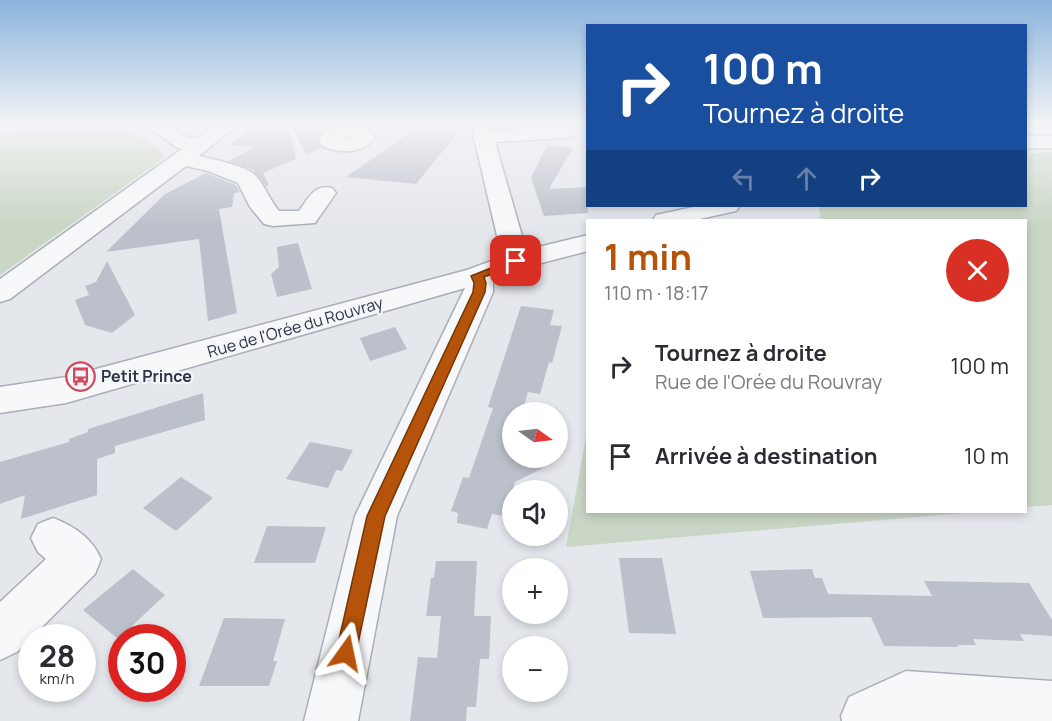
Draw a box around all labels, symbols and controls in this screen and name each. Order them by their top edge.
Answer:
text: 100 m [703,39,823,97]
icon: right [604,48,682,126]
text: Tournez à droite [703,94,904,131]
icon: left [727,162,760,195]
icon: ahead [790,162,823,195]
icon: right [853,162,886,195]
text: 1 min [604,232,692,281]
pin [490,235,541,286]
button: close [946,239,1009,302]
icon: arrive [499,244,532,277]
text: 110 m · 18:17 [604,279,709,306]
street label: Rue de l'Orée du Rouvray [205,291,386,363]
text: Tournez à droite [655,338,827,368]
icon: right [604,350,637,383]
text: 100 m [951,351,1009,381]
bus stop icon: Petit Prince [64,360,96,392]
place label: Petit Prince [101,365,192,387]
text: Rue de l'Orée du Rouvray [655,368,882,395]
north arrow [502,402,568,468]
map controls [502,402,568,702]
icon: arrive [604,440,637,473]
text: Arrivée à destination [655,441,878,471]
text: 10 m [964,441,1009,471]
button: sound [502,480,568,546]
button: + [502,558,568,624]
position arrow [314,621,378,685]
speed limit sign: 30 [108,624,186,702]
text: 28 [39,635,75,676]
button: − [502,636,568,702]
text: km/h [40,668,74,689]

